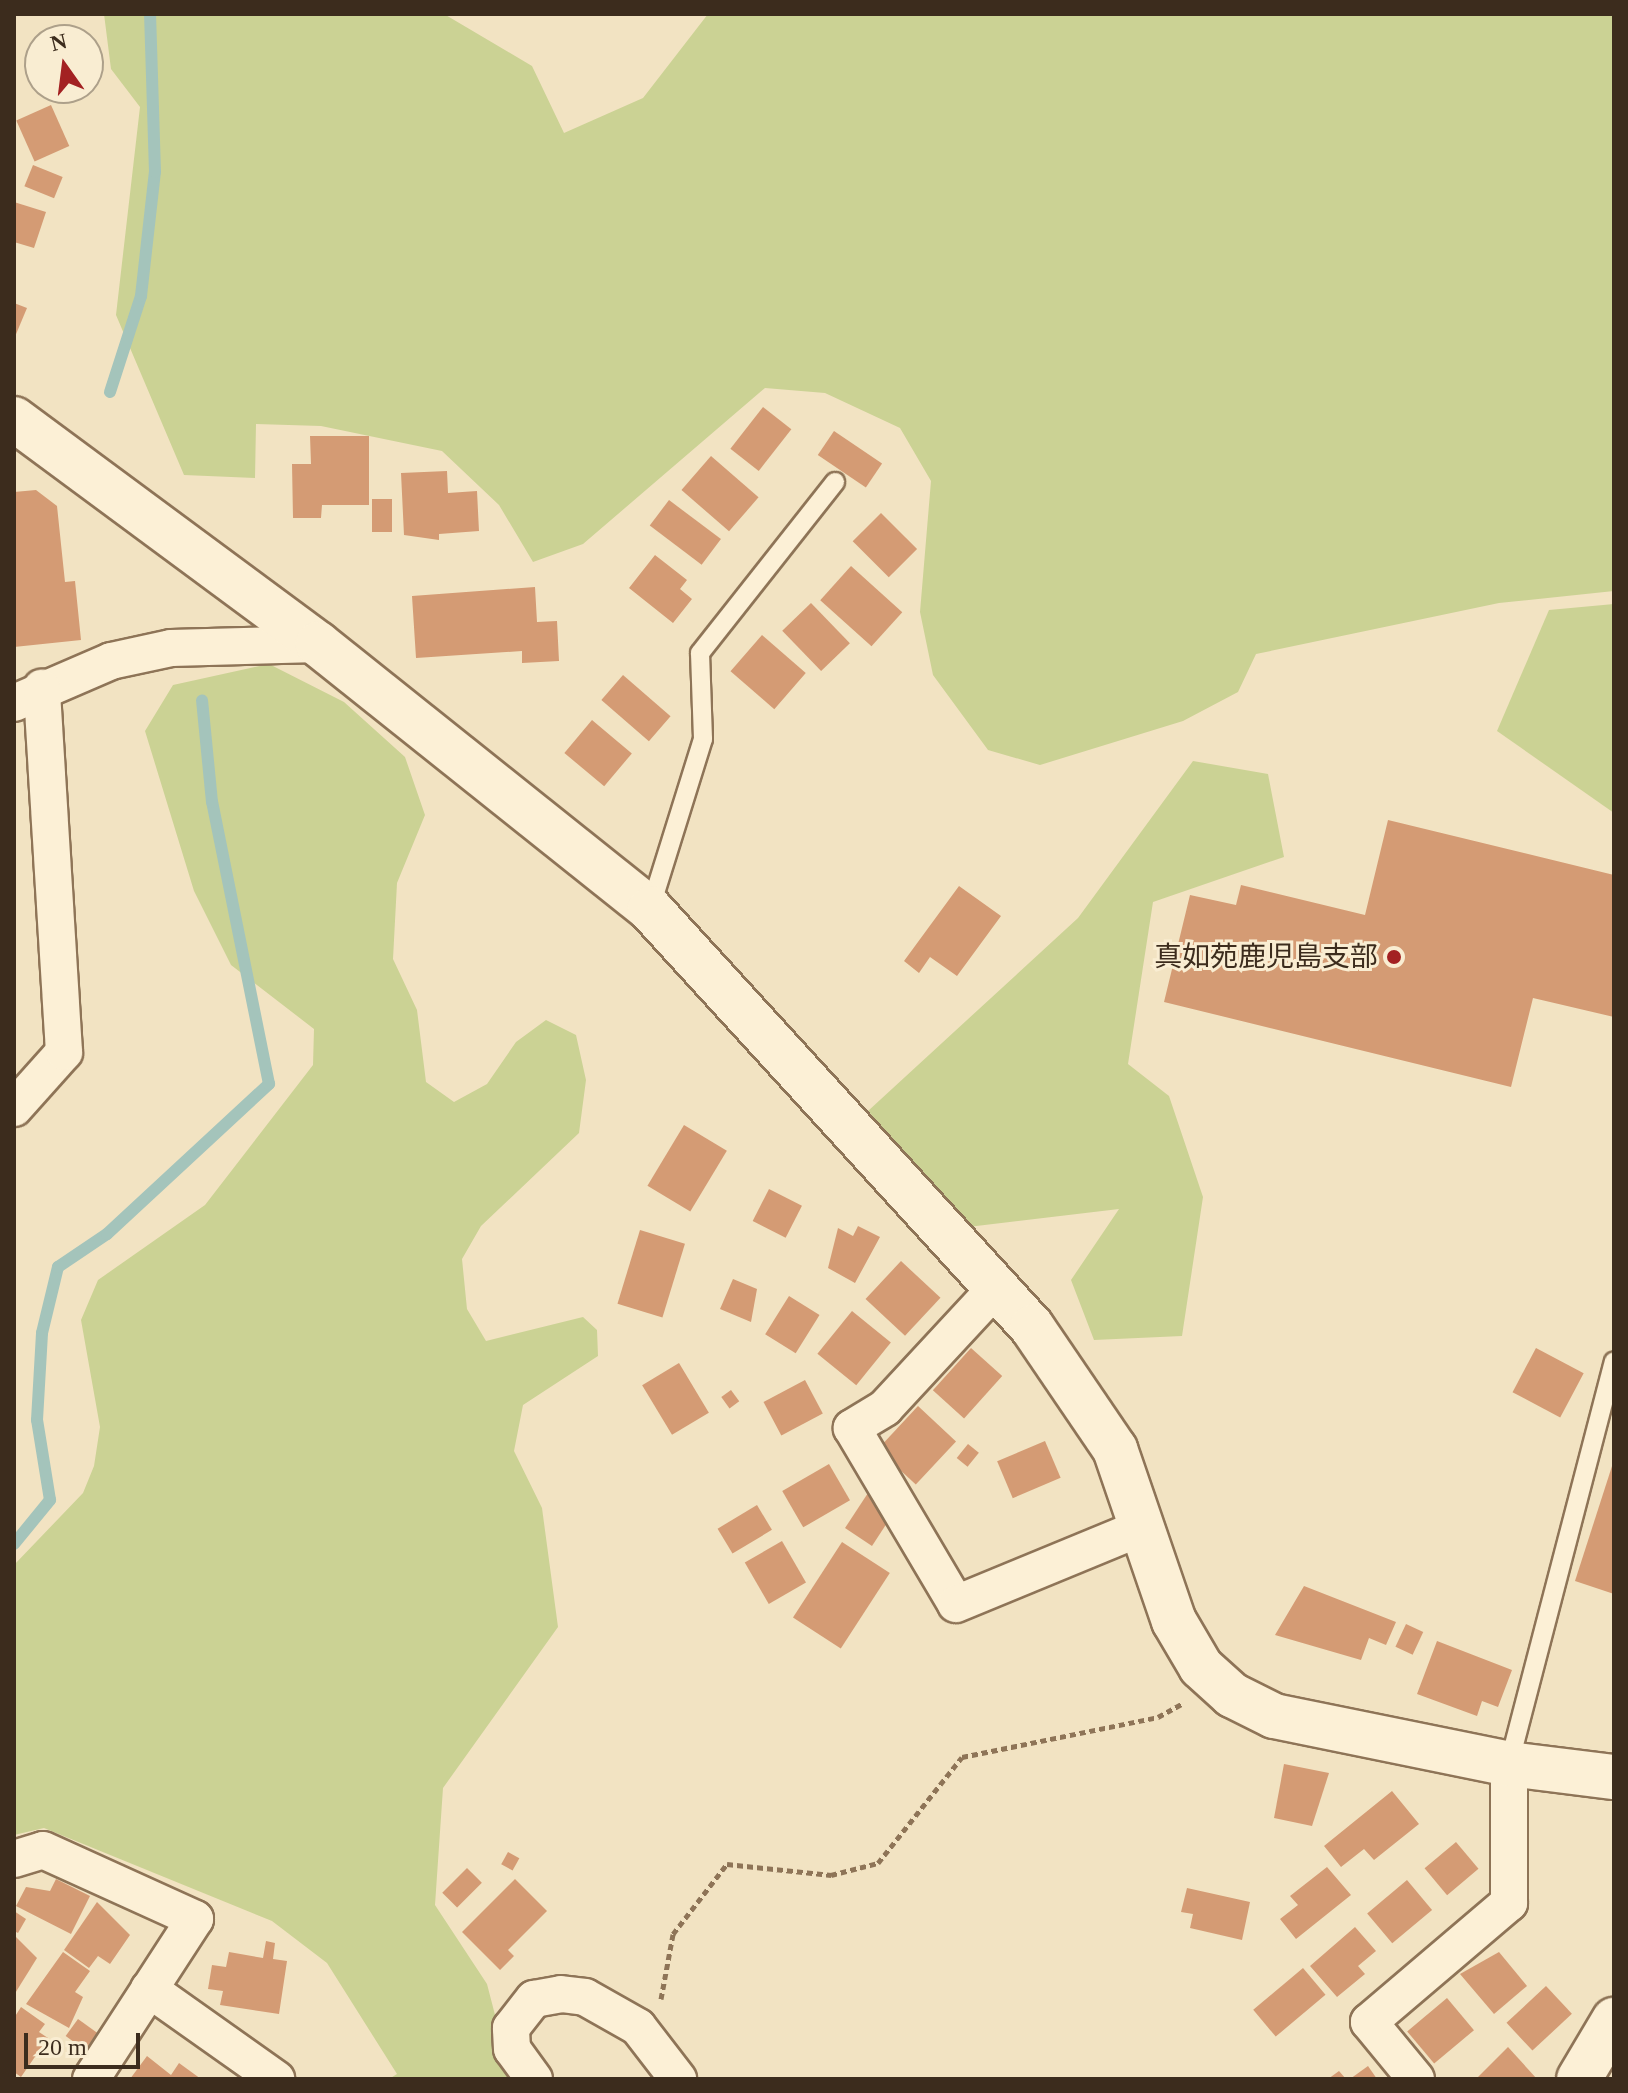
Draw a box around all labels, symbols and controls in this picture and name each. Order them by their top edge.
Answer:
north arrow [24,24,104,104]
text: N [48,28,69,56]
place label: 真如苑鹿児島支部 [1154,940,1378,974]
marker: 真如苑鹿児島支部 [1385,948,1403,966]
scale bar [28,2017,144,2067]
text: 20 m [38,2034,87,2060]

